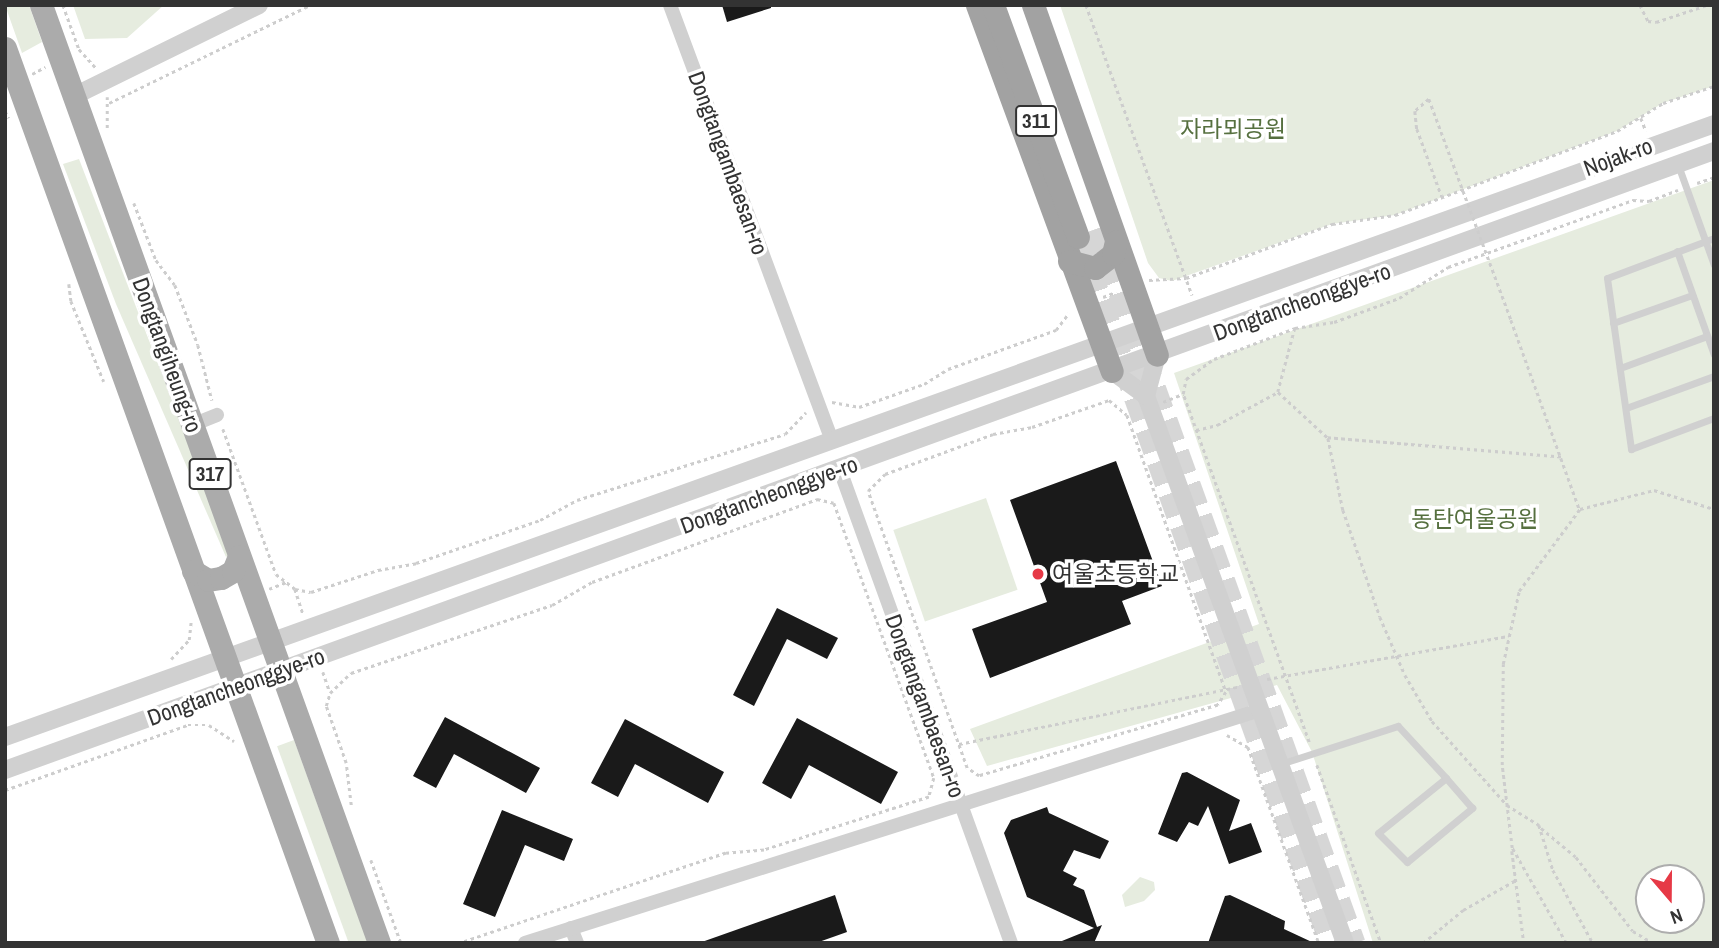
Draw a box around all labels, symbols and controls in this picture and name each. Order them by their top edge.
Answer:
street label: Dongtangambaesan-ro [682,68,774,258]
road number: 311 [1015,104,1057,138]
park label: 자라뫼공원 [1180,115,1286,143]
street label: Nojak-ro [1580,132,1656,182]
street label: Dongtancheonggye-ro [1210,257,1394,347]
street label: Dongtangiheung-ro [126,274,208,436]
street label: Dongtancheonggye-ro [677,450,861,540]
road number: 317 [187,456,233,491]
park label: 동탄여울공원 [1412,505,1538,533]
place label: 여울초등학교 [1052,560,1179,588]
marker: 여울초등학교 [1030,566,1046,582]
street label: Dongtangambaesan-ro [879,611,971,801]
street label: Dongtancheonggye-ro [144,642,328,732]
north arrow [1635,864,1705,934]
text: N [1667,903,1686,931]

